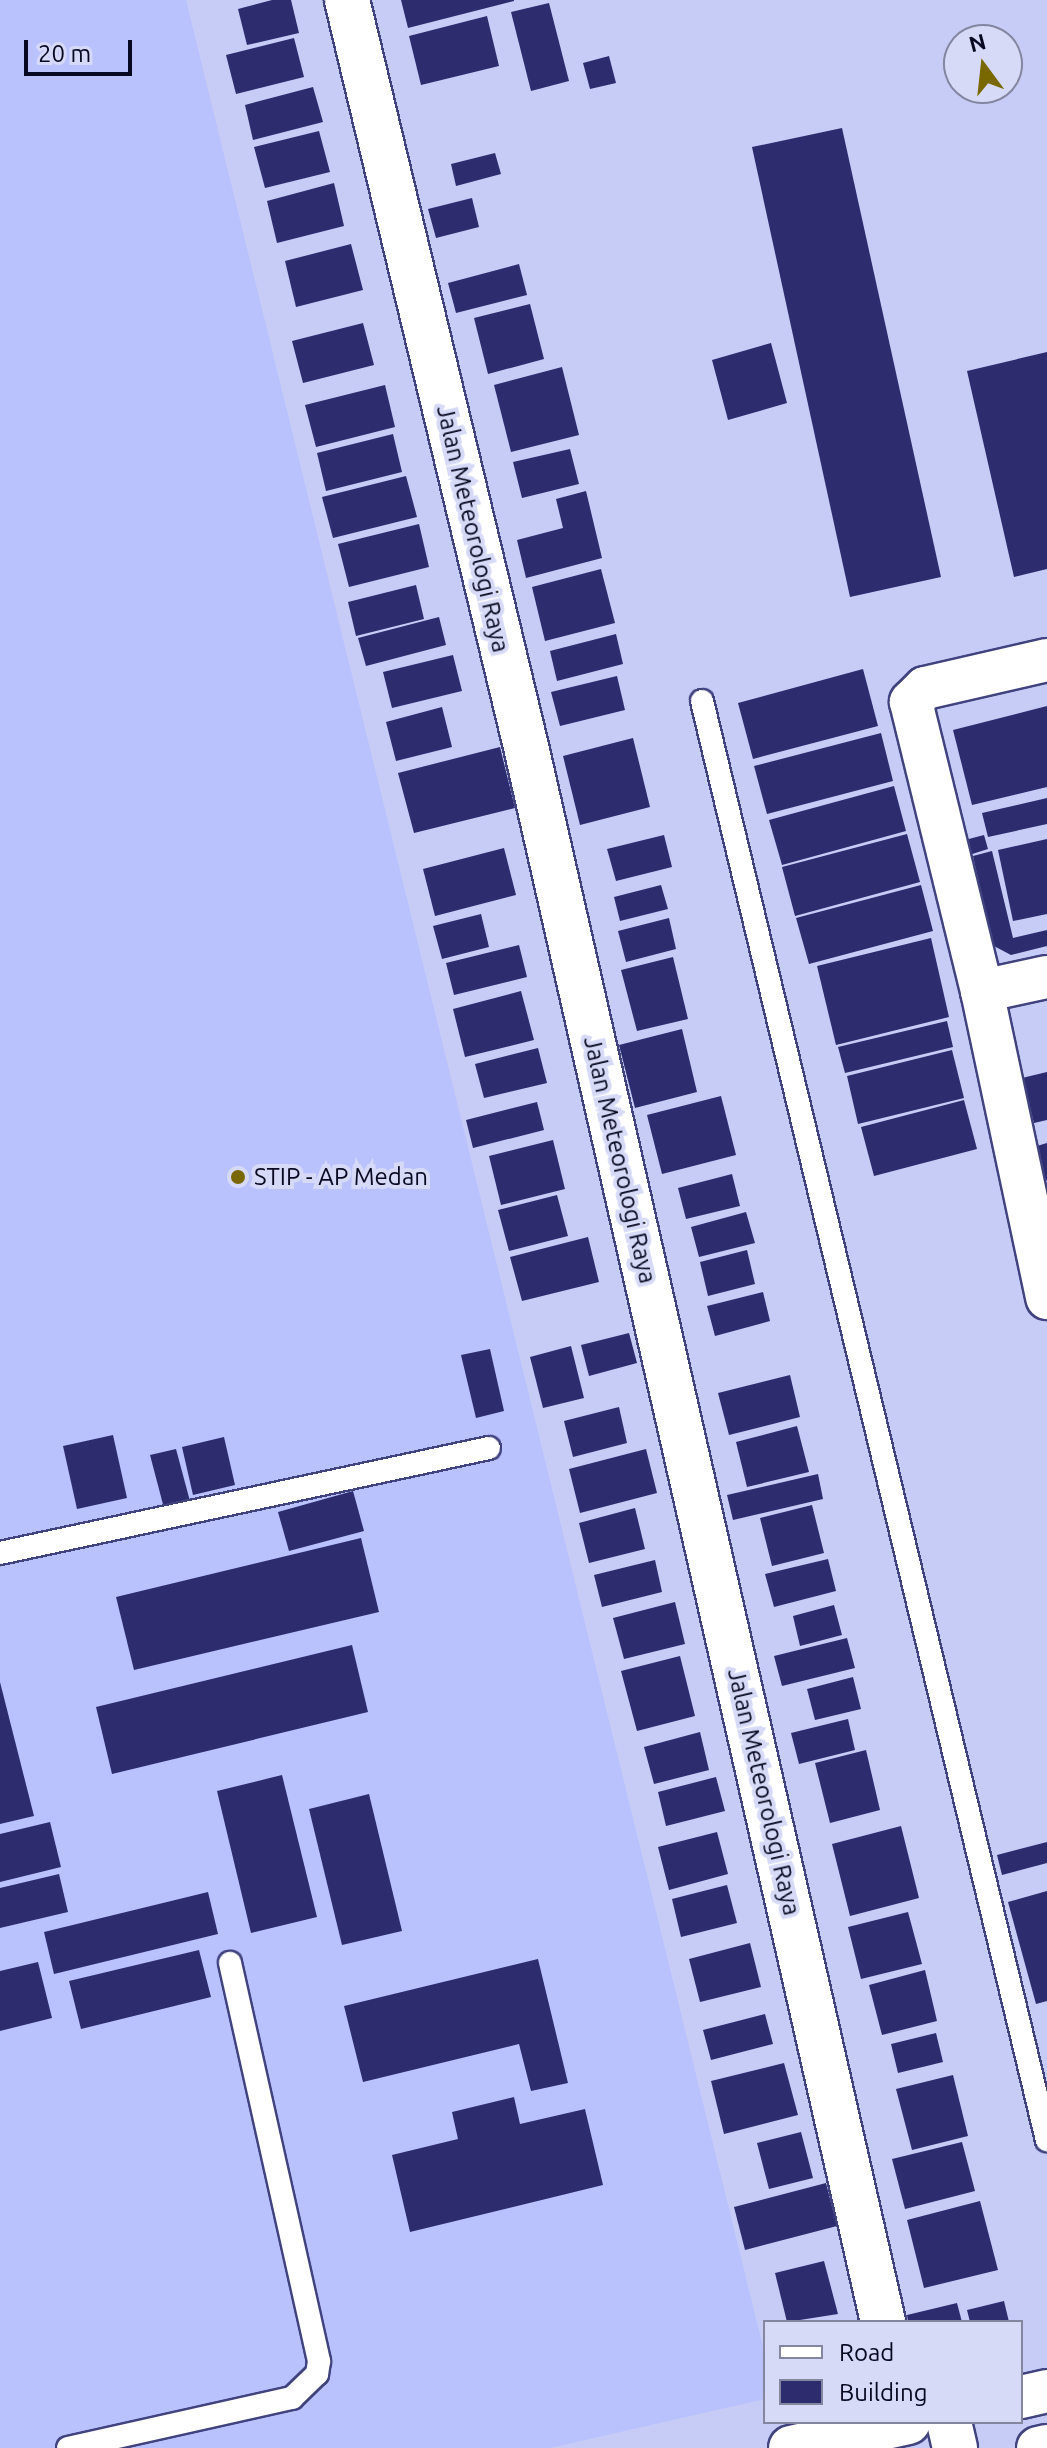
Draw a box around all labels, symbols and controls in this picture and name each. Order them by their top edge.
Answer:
scale bar [28,24,136,74]
north arrow [943,24,1023,104]
text: N [966,28,988,56]
text: 20 m [38,40,91,67]
street label: Jalan Meteorologi Raya [431,403,515,655]
street label: Jalan Meteorologi Raya [578,1034,662,1286]
place label: STIP - AP Medan [254,1163,428,1191]
marker: STIP - AP Medan [229,1168,247,1186]
street label: Jalan Meteorologi Raya [722,1666,806,1918]
legend [763,2320,1023,2424]
text: Road [839,2339,894,2366]
text: Building [839,2379,927,2406]

